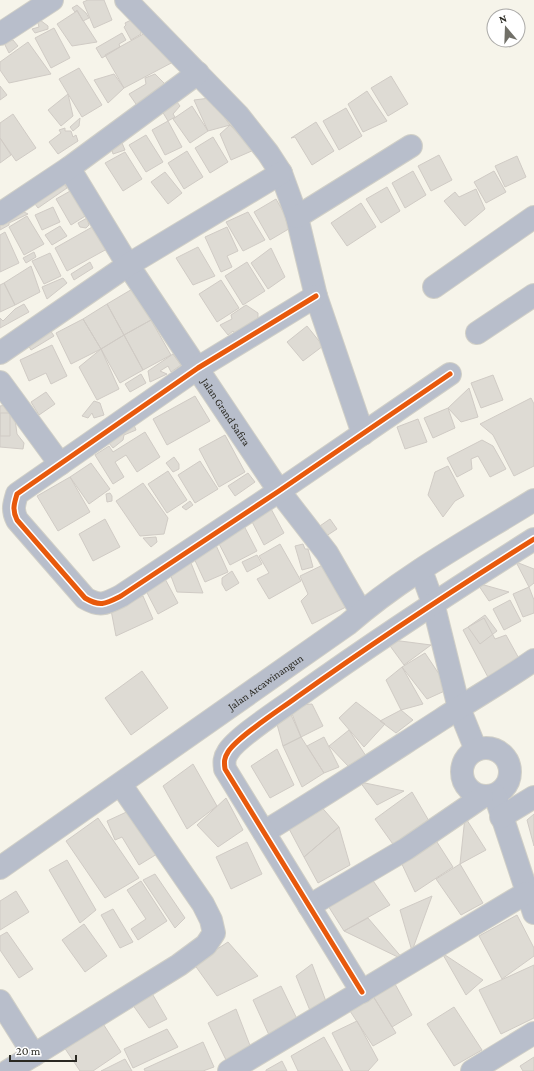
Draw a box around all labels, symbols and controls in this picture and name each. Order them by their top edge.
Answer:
north arrow [486,8,526,48]
text: N [497,11,509,25]
street label: Jalan Grand Safira [198,375,253,448]
street label: Jalan Arcawinangun [225,652,305,714]
scale bar [10,1037,76,1063]
text: 20 m [16,1044,41,1058]

